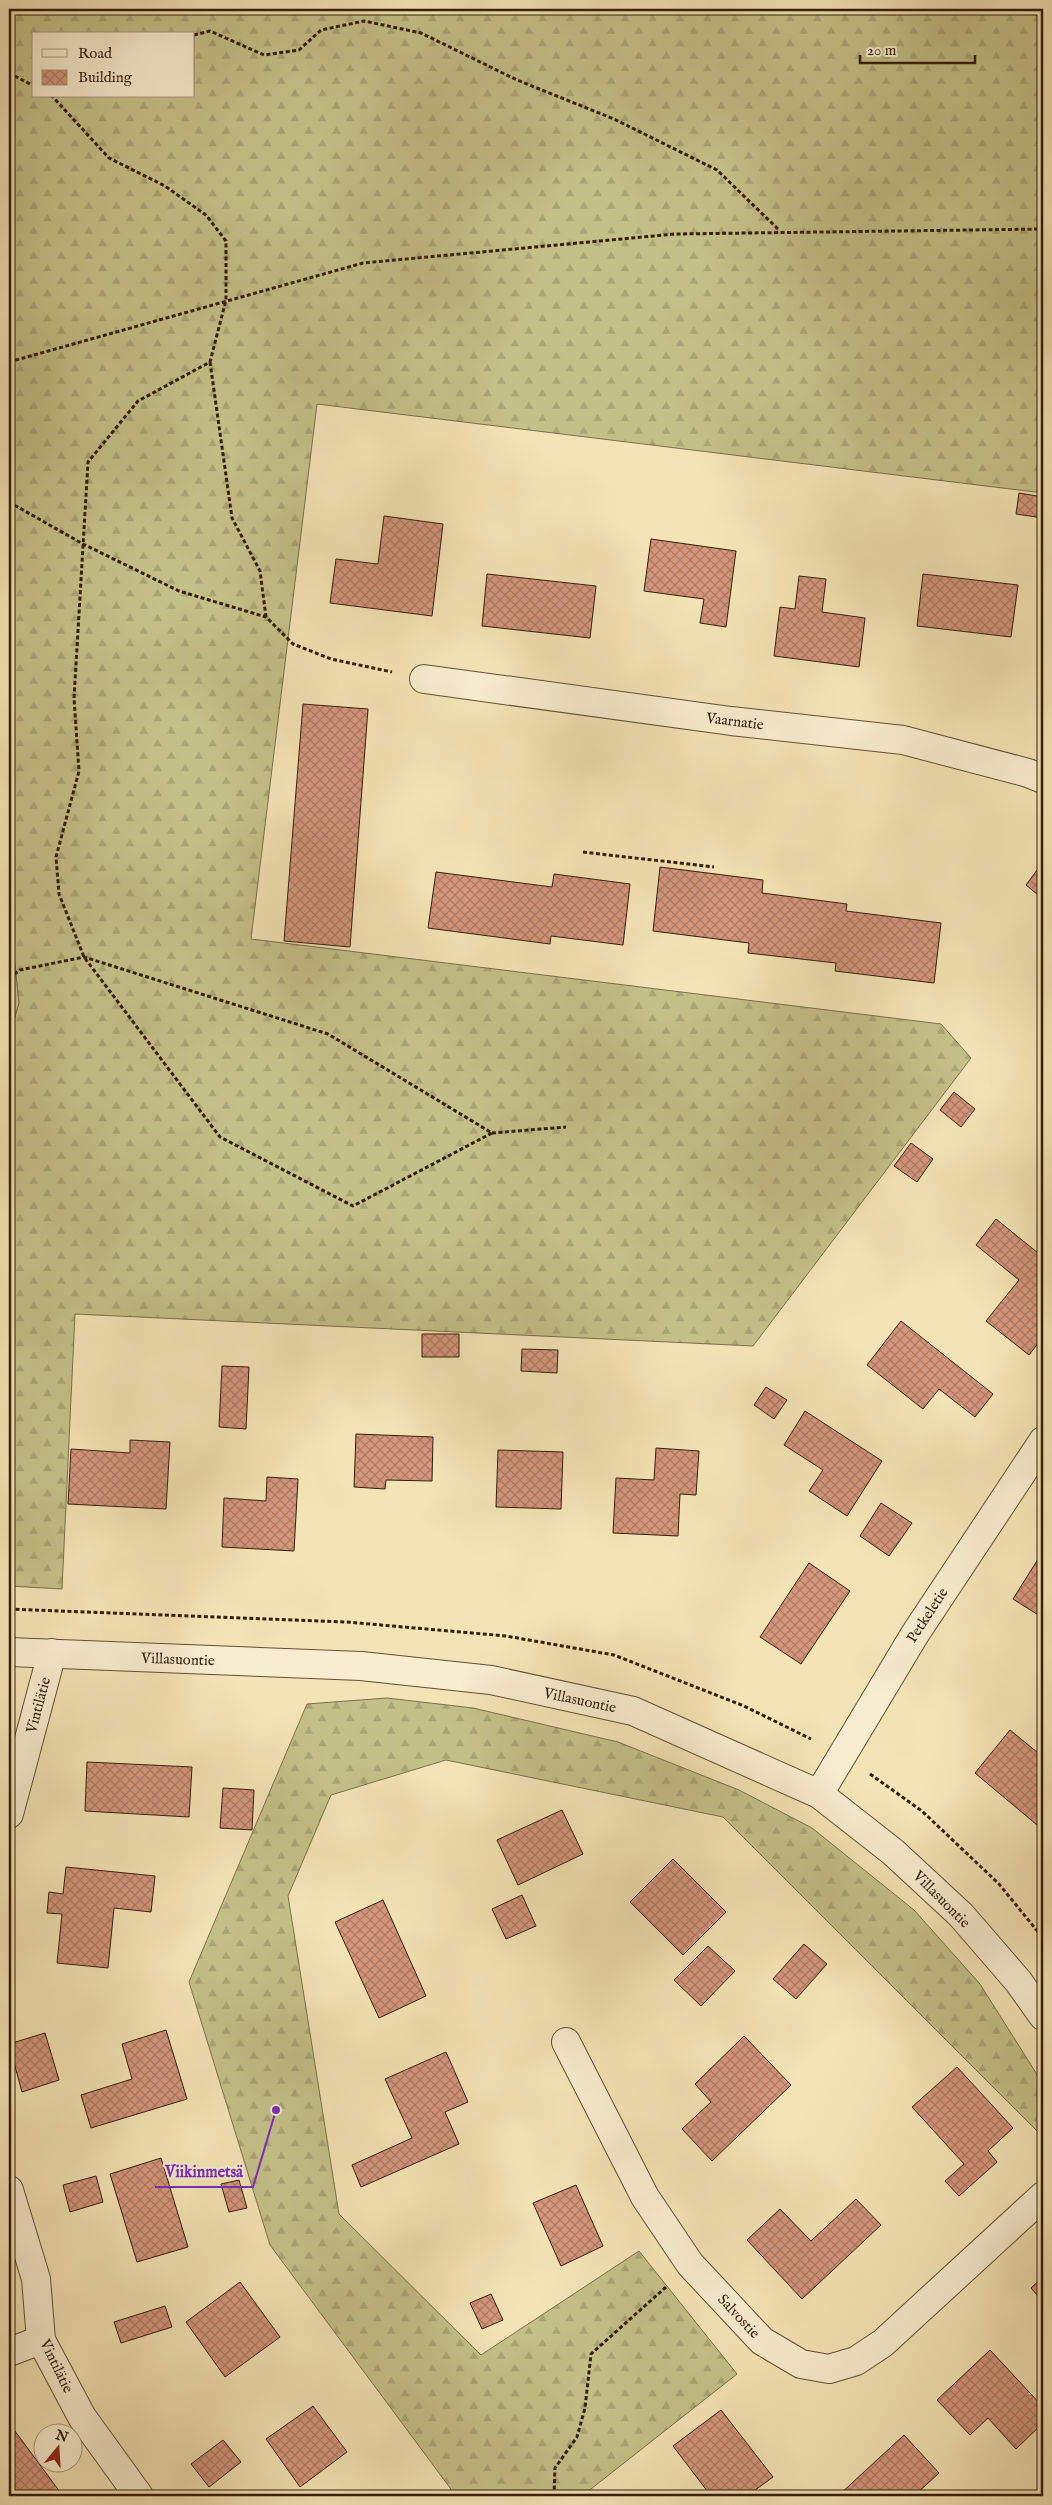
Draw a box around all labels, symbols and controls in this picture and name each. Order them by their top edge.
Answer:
legend [32,32,195,98]
scale bar [860,32,974,64]
text: 20 m [867,41,897,60]
text: Road [78,44,113,63]
text: Building [78,68,133,87]
street label: Vaarnatie [704,708,765,734]
street label: Petkeletie [903,1584,952,1647]
street label: Villasuontie [140,1649,215,1670]
street label: Vintilätie [22,1675,55,1736]
street label: Villasuontie [541,1683,618,1717]
street label: Villasuontie [908,1866,974,1932]
callout: Viikinmetsä [155,2156,253,2187]
text: Viikinmetsä [164,2163,244,2183]
street label: Salvostie [713,2290,764,2343]
street label: Vintilätie [35,2335,78,2396]
north arrow [32,2422,82,2472]
text: N [52,2426,70,2447]

